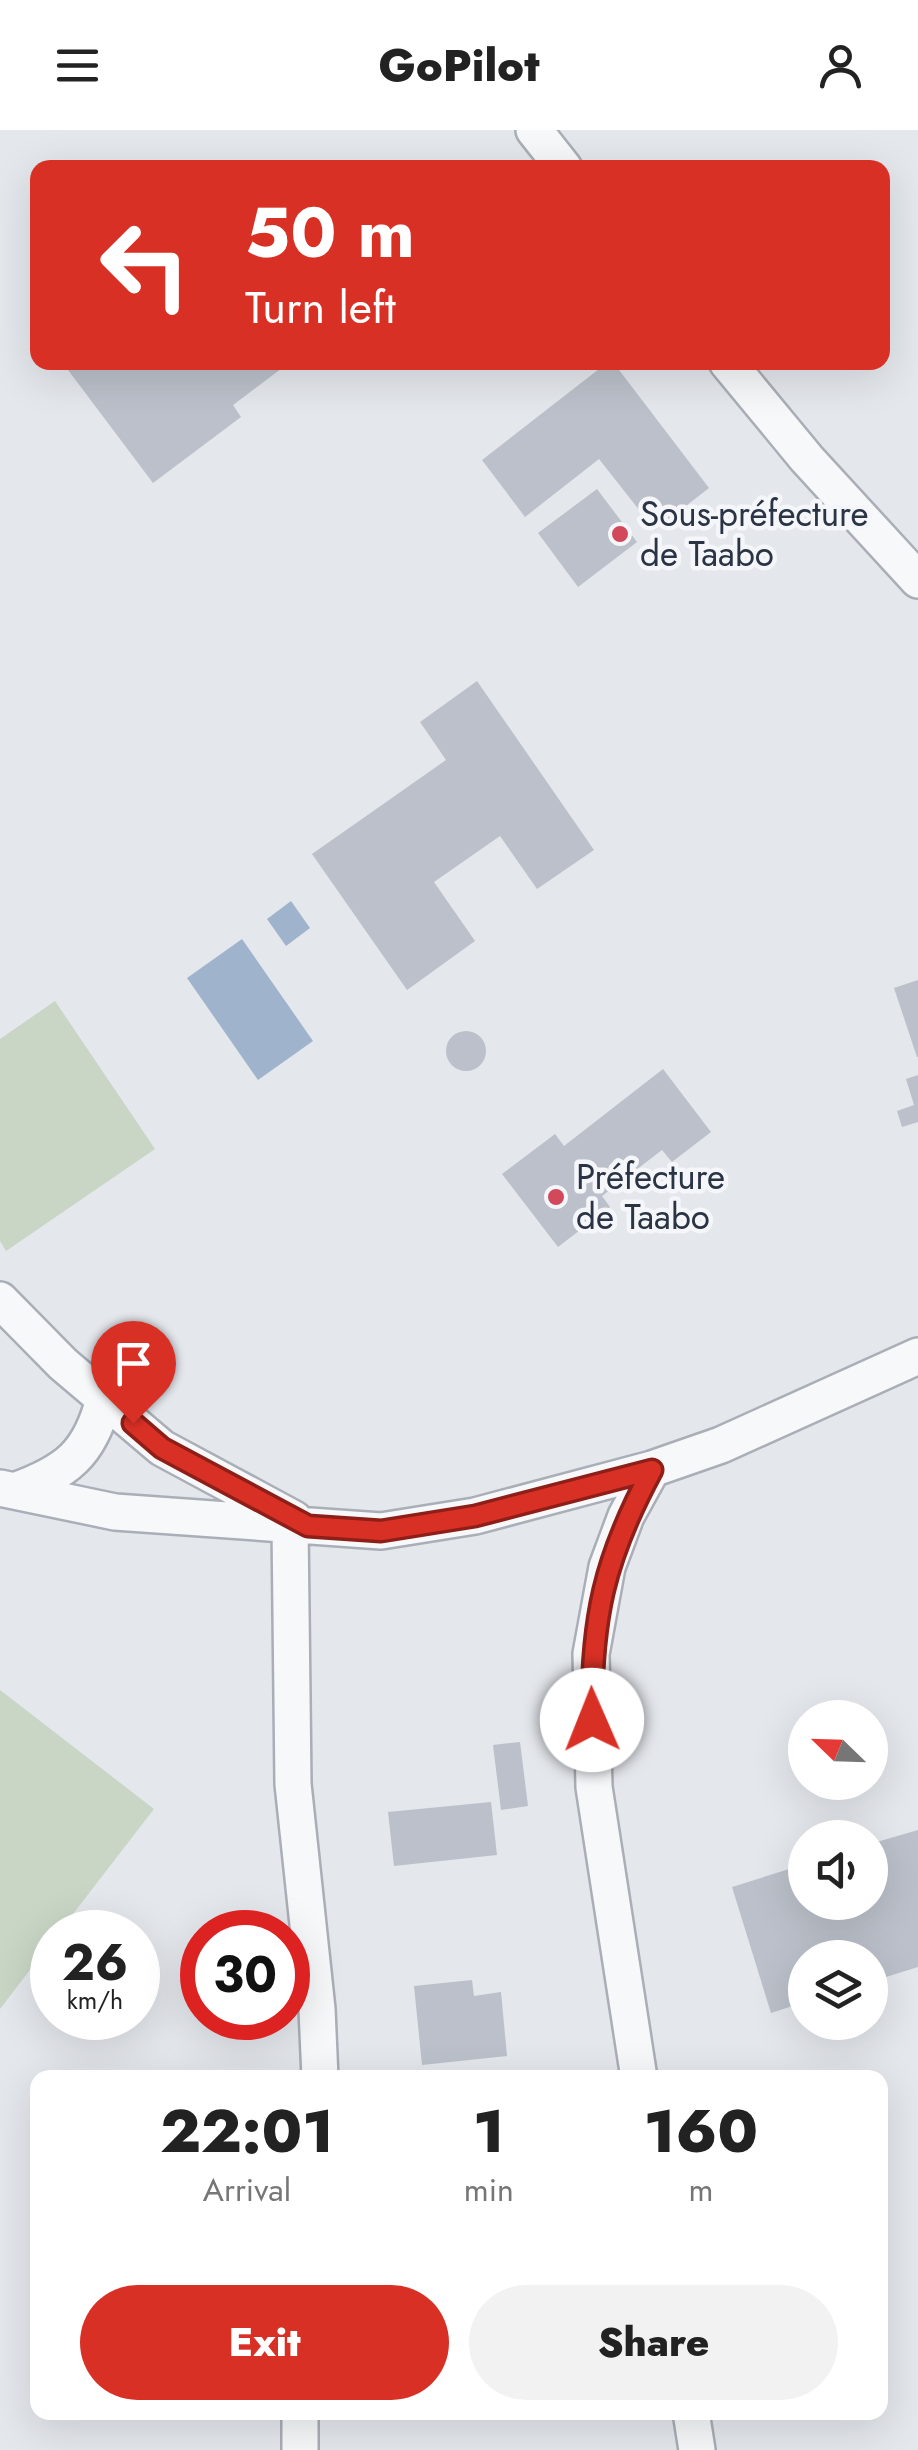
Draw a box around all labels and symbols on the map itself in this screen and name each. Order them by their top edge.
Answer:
place label: Sous-préfecture de Taabo [640,489,869,579]
marker: Sous-préfecture de Taabo [609,523,631,545]
place label: Préfecture de Taabo [576,1152,725,1242]
marker: Préfecture de Taabo [545,1186,567,1208]
pin [91,1321,176,1424]
position arrow [540,1668,644,1772]
north arrow [788,1700,888,1800]
speed limit sign: 30 [180,1910,310,2040]

